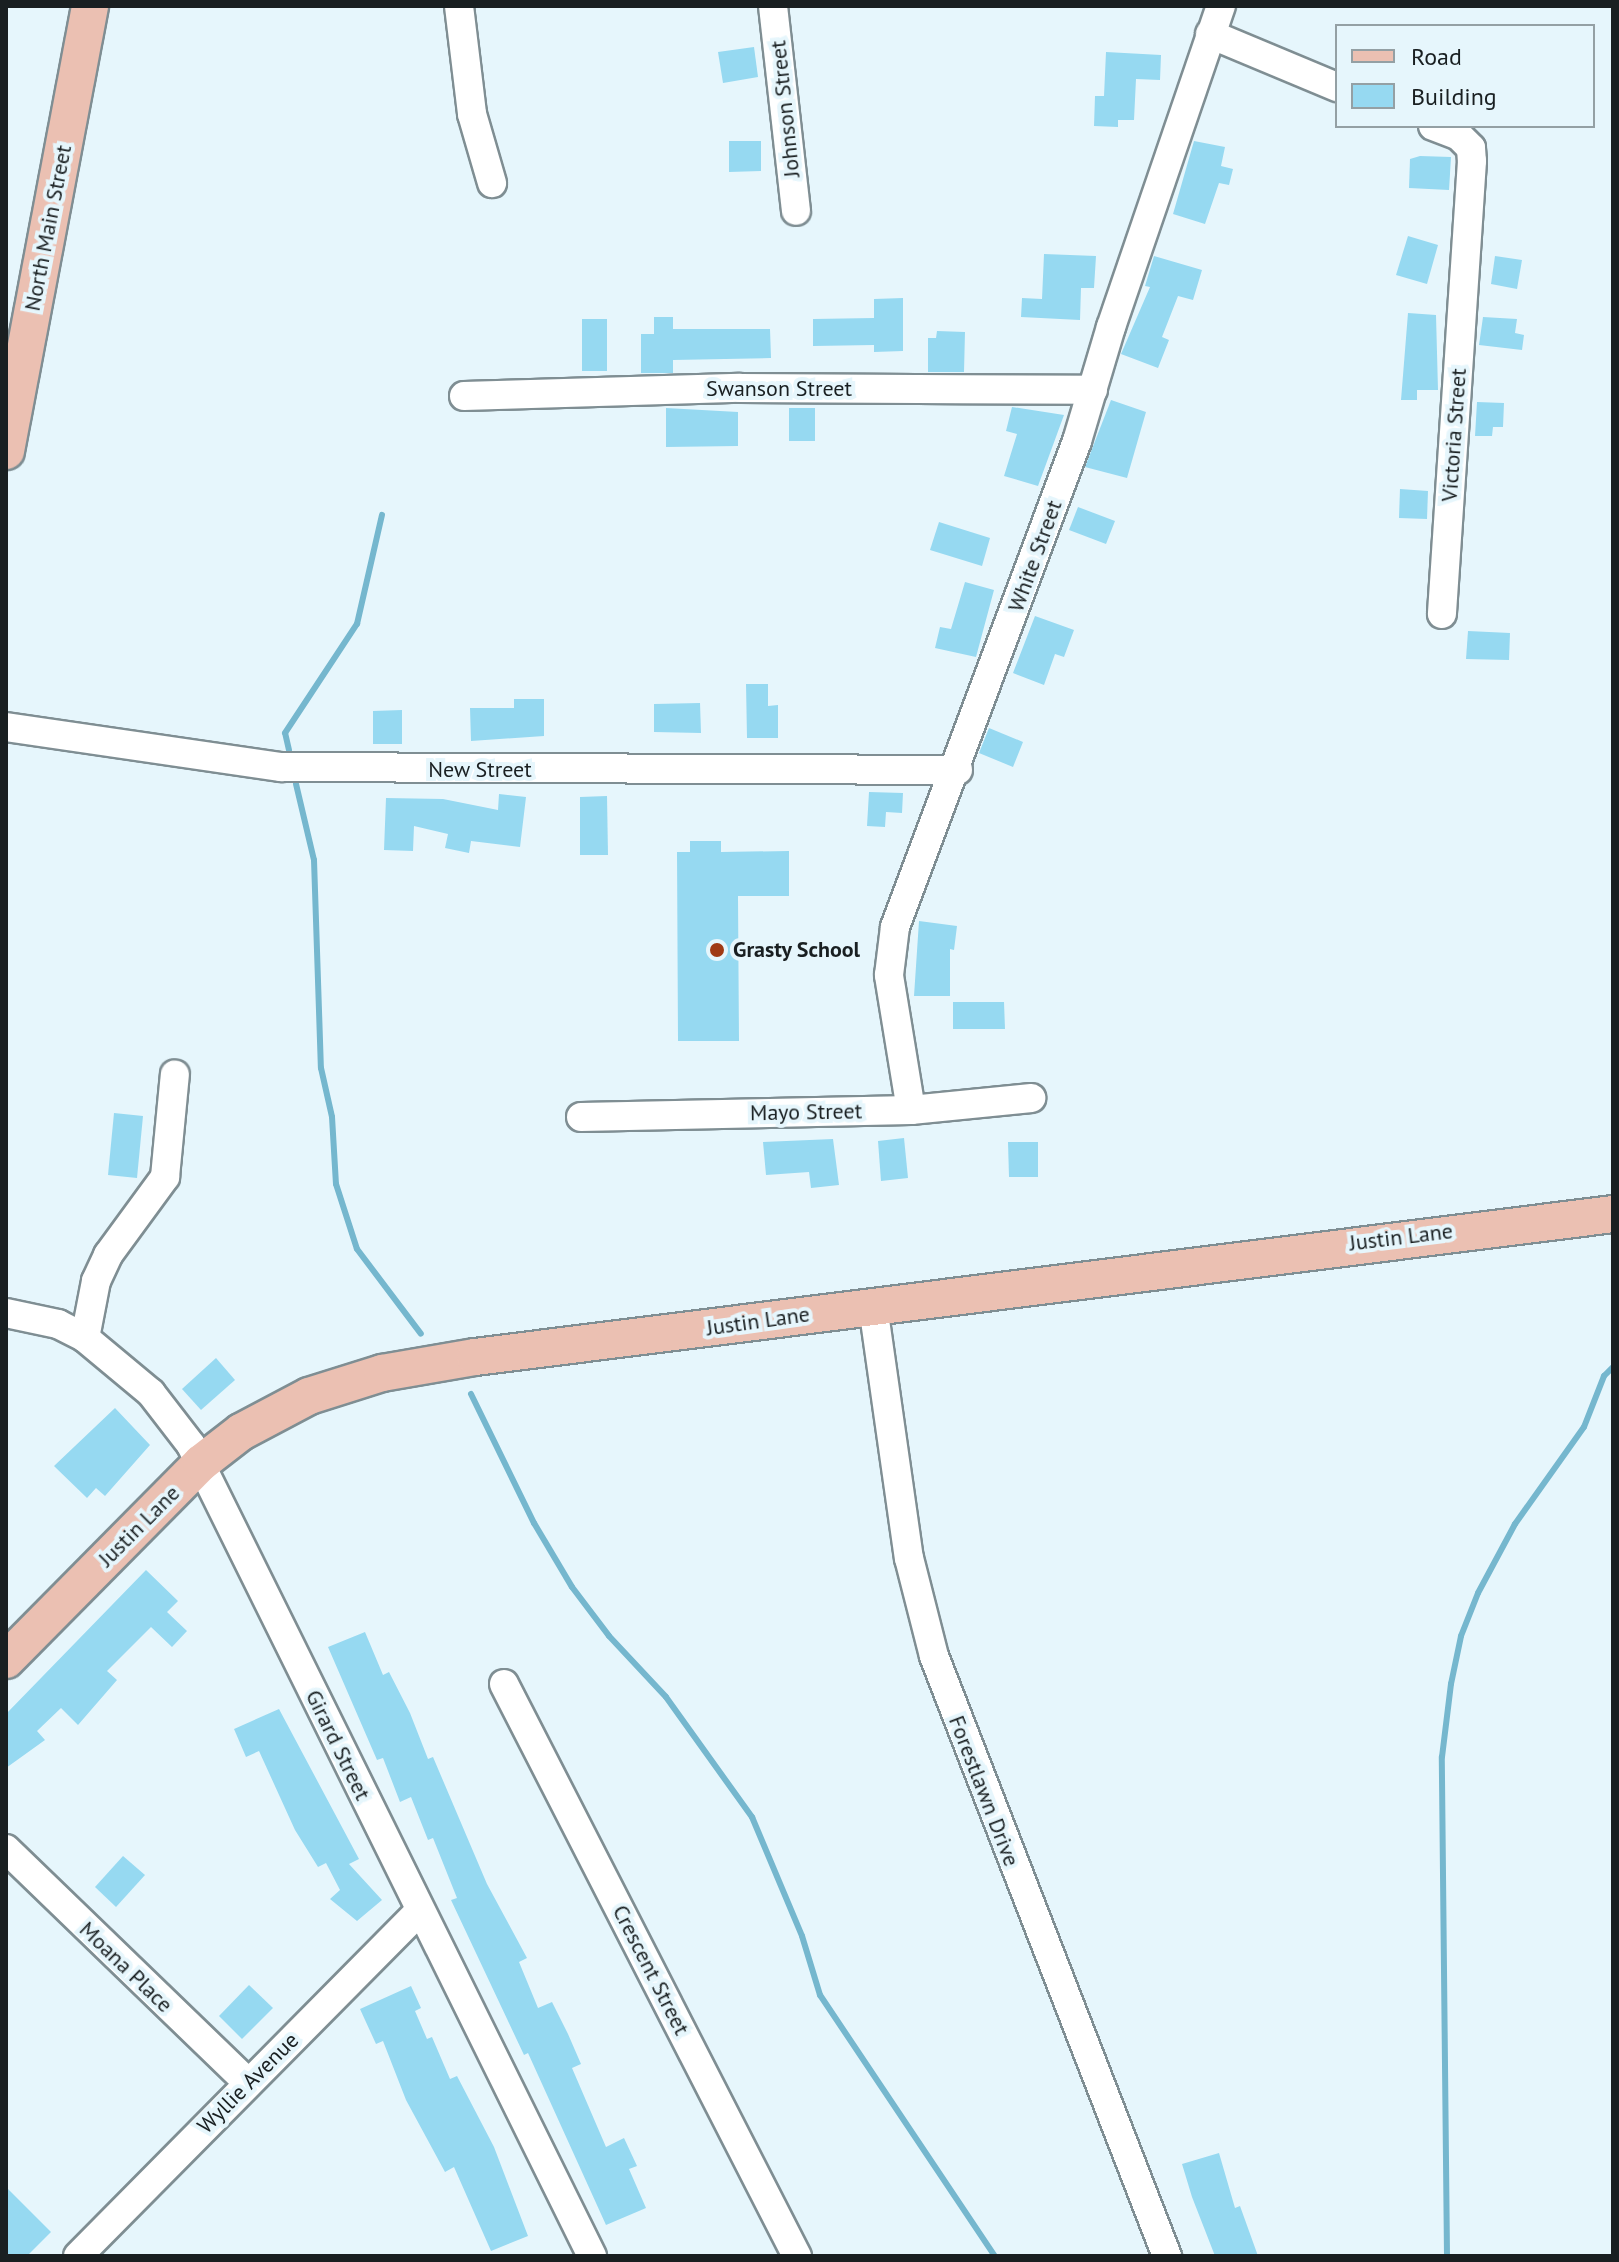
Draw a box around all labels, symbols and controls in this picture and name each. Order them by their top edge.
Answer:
legend [1335,24,1595,128]
street label: Johnson Street [765,39,805,179]
text: Road [1411,41,1462,72]
text: Building [1411,81,1497,112]
street label: North Main Street [19,143,77,313]
street label: Victoria Street [1436,367,1472,503]
street label: Swanson Street [706,376,852,402]
street label: White Street [1003,497,1067,615]
street label: New Street [428,757,532,783]
place label: Grasty School [733,937,861,963]
marker: Grasty School [708,941,726,959]
street label: Mayo Street [750,1098,862,1126]
street label: Justin Lane [1348,1218,1454,1256]
street label: Justin Lane [705,1301,811,1341]
street label: Justin Lane [93,1480,185,1572]
street label: Girard Street [300,1686,376,1804]
street label: Forestlawn Drive [943,1712,1025,1870]
street label: Crescent Street [607,1901,695,2039]
street label: Moana Place [74,1916,178,2018]
street label: Wyllie Avenue [192,2027,304,2139]

